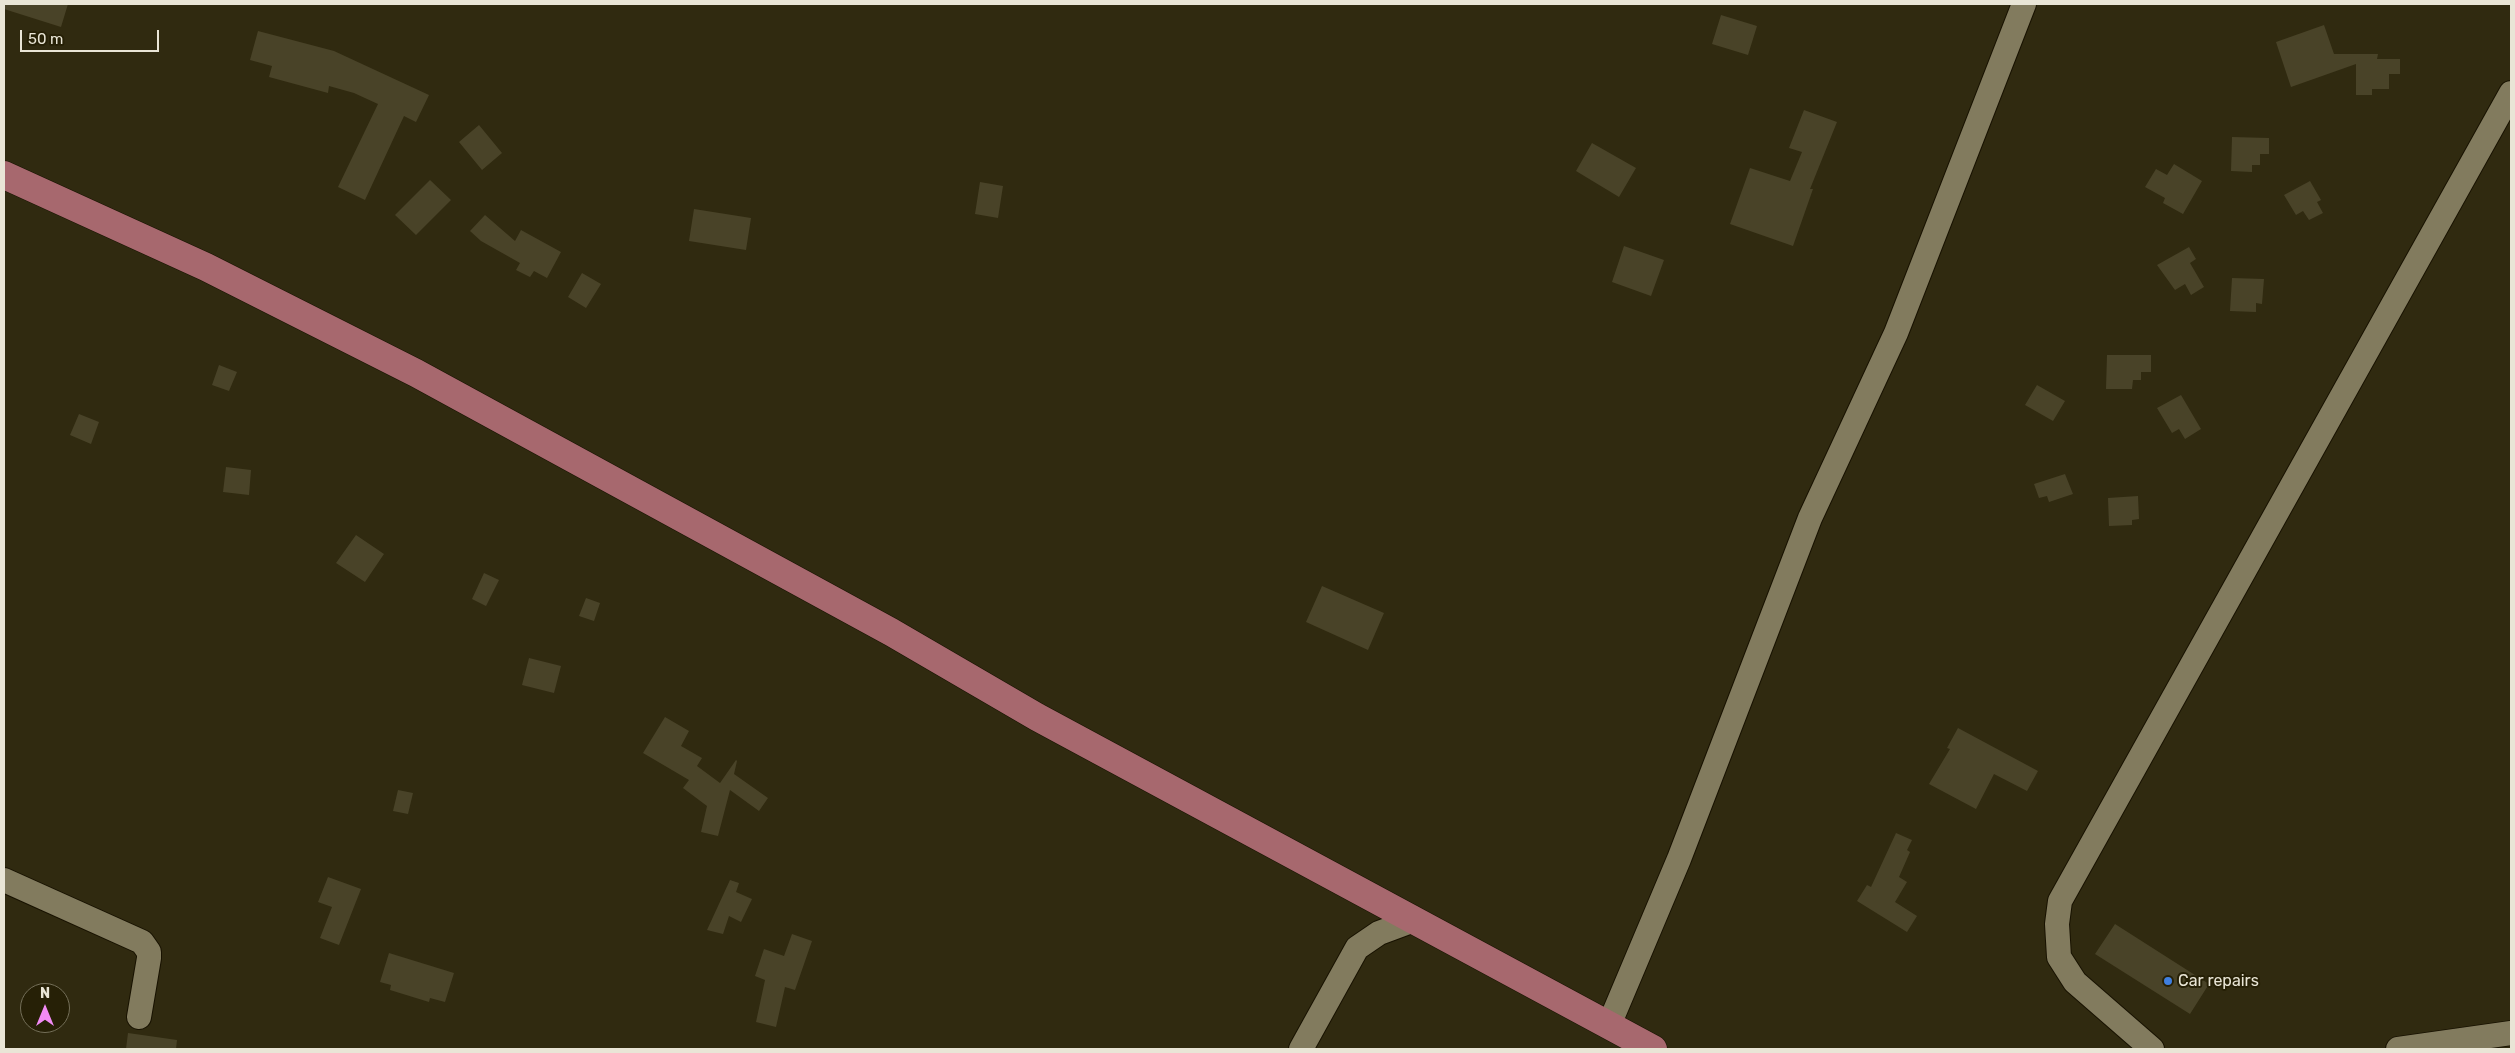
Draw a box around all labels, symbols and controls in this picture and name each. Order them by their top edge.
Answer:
scale bar [22,20,161,52]
text: 50 m [28,30,63,48]
place label: Car repairs [2178,971,2259,991]
marker: Car repairs [2162,975,2174,987]
north arrow [20,983,70,1033]
text: N [40,985,50,1002]

